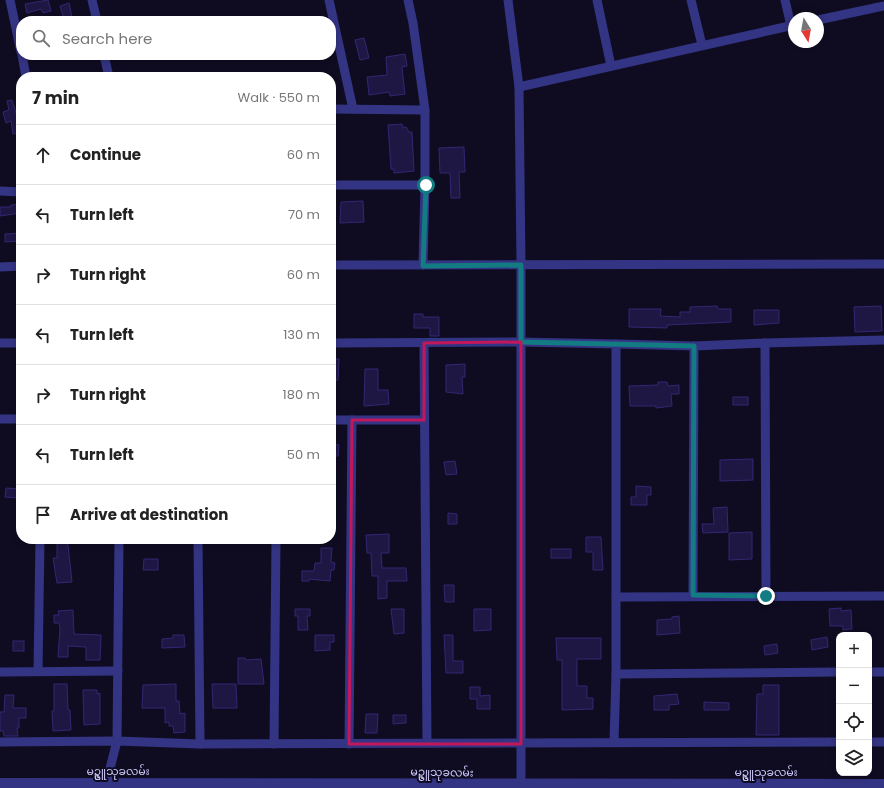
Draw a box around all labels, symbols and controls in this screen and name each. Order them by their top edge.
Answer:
north arrow [788,12,824,48]
search box [16,16,336,60]
icon: search [30,27,52,49]
text: Search here [62,28,152,49]
text: 7 min [32,86,79,110]
text: Walk · 550 m [238,88,320,107]
icon: ahead [32,144,54,166]
text: Continue [70,144,141,165]
text: 60 m [287,145,320,164]
route start [417,176,435,194]
icon: left [32,204,54,226]
text: Turn left [70,204,134,225]
text: 70 m [288,205,320,224]
icon: right [32,264,54,286]
text: Turn right [70,264,146,285]
text: 60 m [287,265,320,284]
icon: left [32,324,54,346]
text: Turn left [70,324,134,345]
text: 130 m [283,325,320,344]
icon: right [32,384,54,406]
text: Turn right [70,384,146,405]
text: 180 m [283,385,320,404]
icon: left [32,444,54,466]
text: Turn left [70,444,134,465]
text: 50 m [287,445,320,464]
icon: arrive [32,504,54,526]
text: Arrive at destination [70,504,228,525]
route end [757,587,775,605]
map controls [836,632,872,776]
button: + [836,632,872,668]
button: − [836,668,872,704]
button: locate [836,704,872,740]
button: layers [836,740,872,776]
street label: မဥ္ဇူသုခလမ်း [86,763,150,780]
street label: မဥ္ဇူသုခလမ်း [410,763,474,782]
street label: မဥ္ဇူသုခလမ်း [734,764,798,781]

